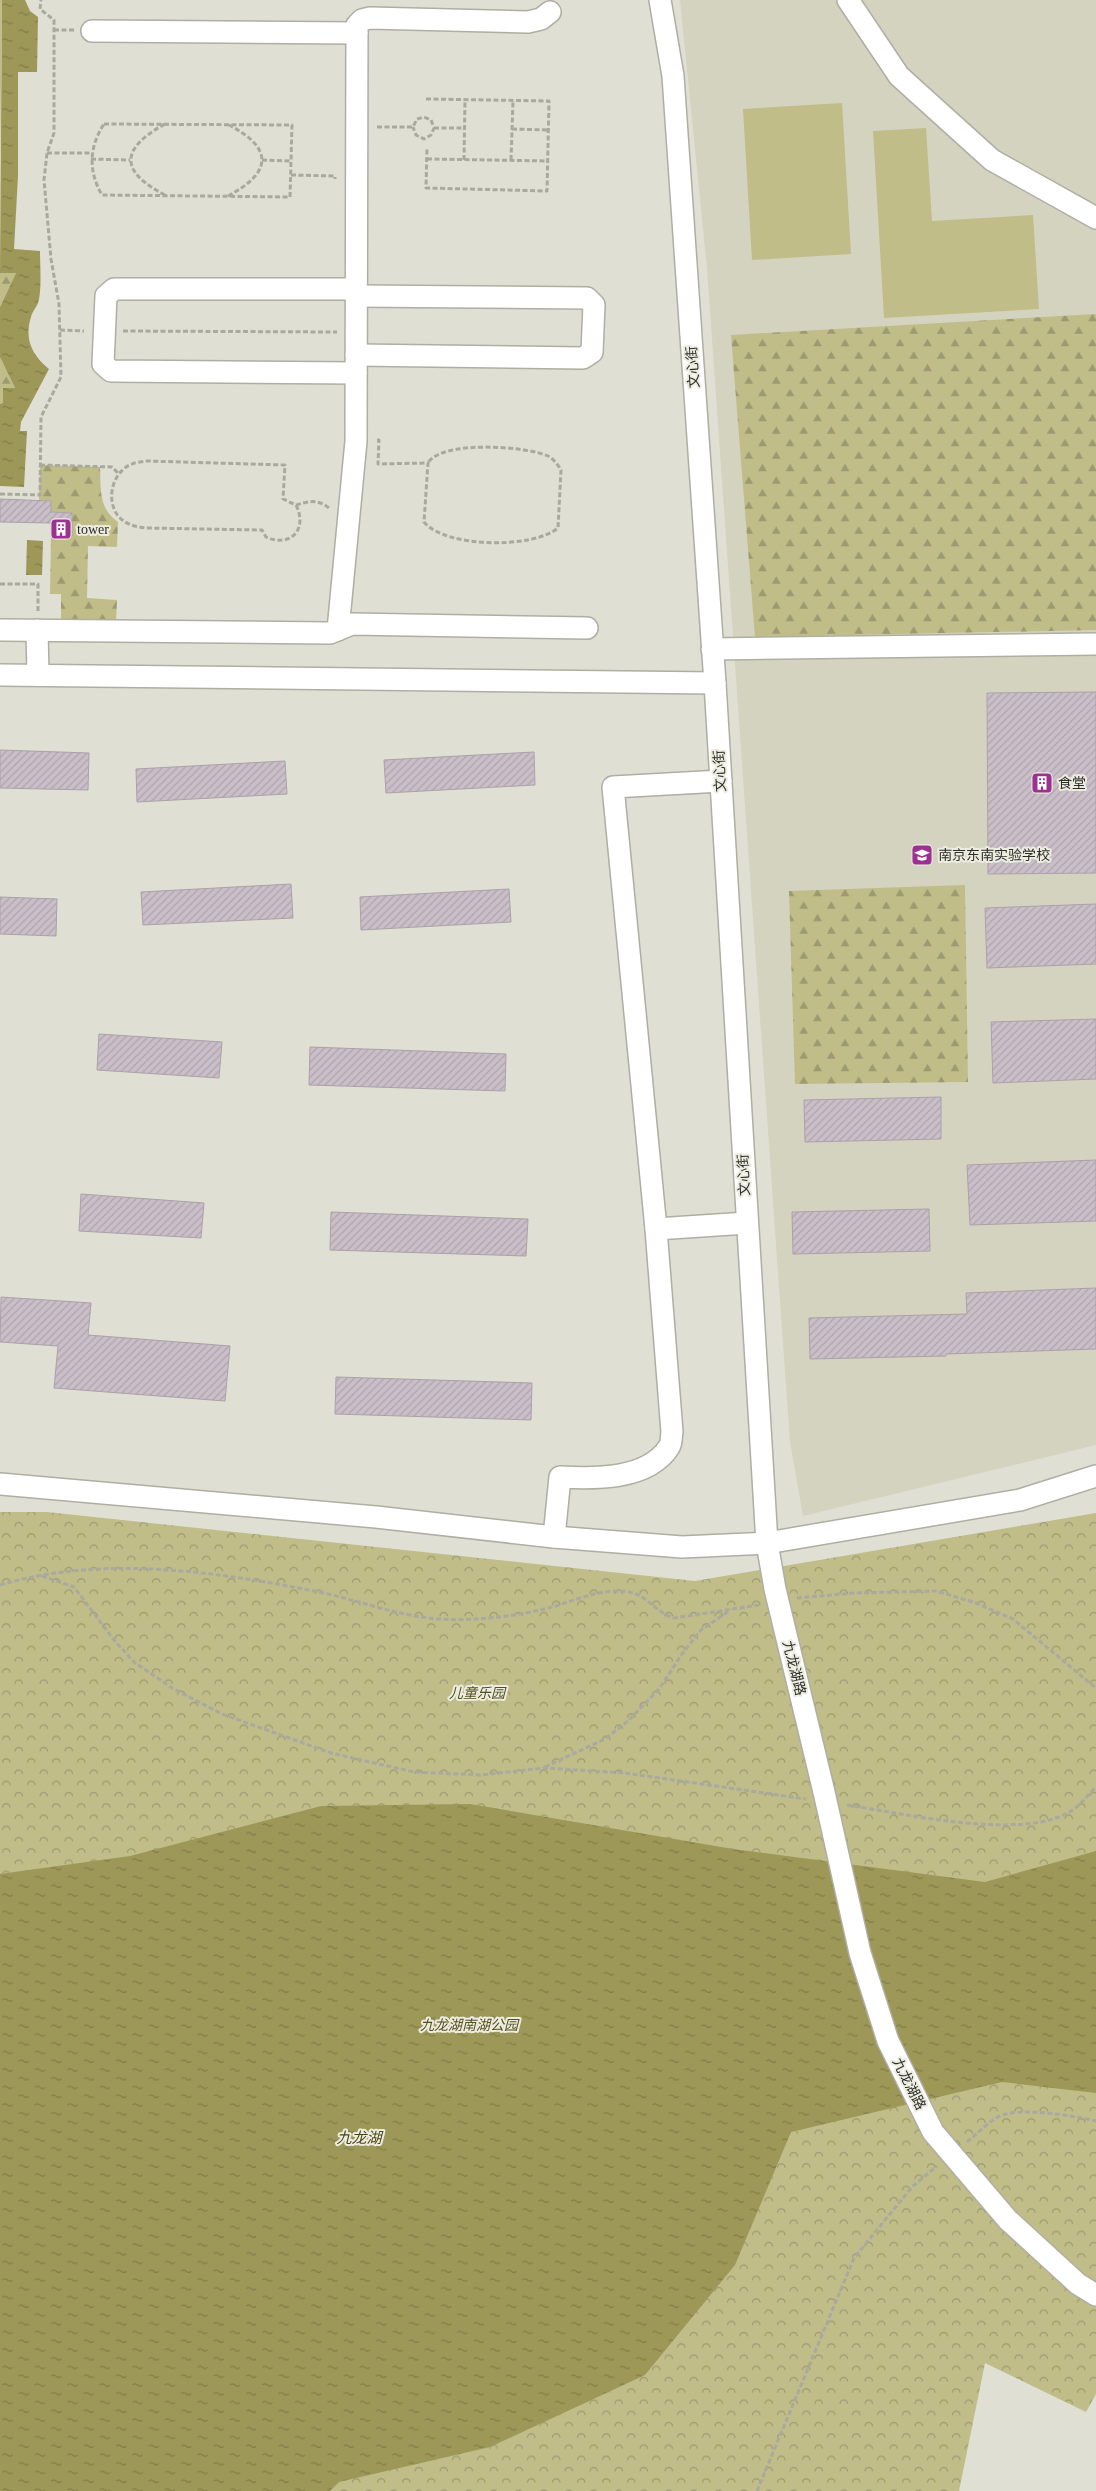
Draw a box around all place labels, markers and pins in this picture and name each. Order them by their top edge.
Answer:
building icon: tower [49,517,73,541]
place label: tower [77,522,109,537]
building icon: 食堂 [1030,771,1054,795]
place label: 食堂 [1058,776,1086,791]
school or university icon: 南京东南实验学校 [910,843,934,867]
place label: 南京东南实验学校 [938,847,1050,863]

